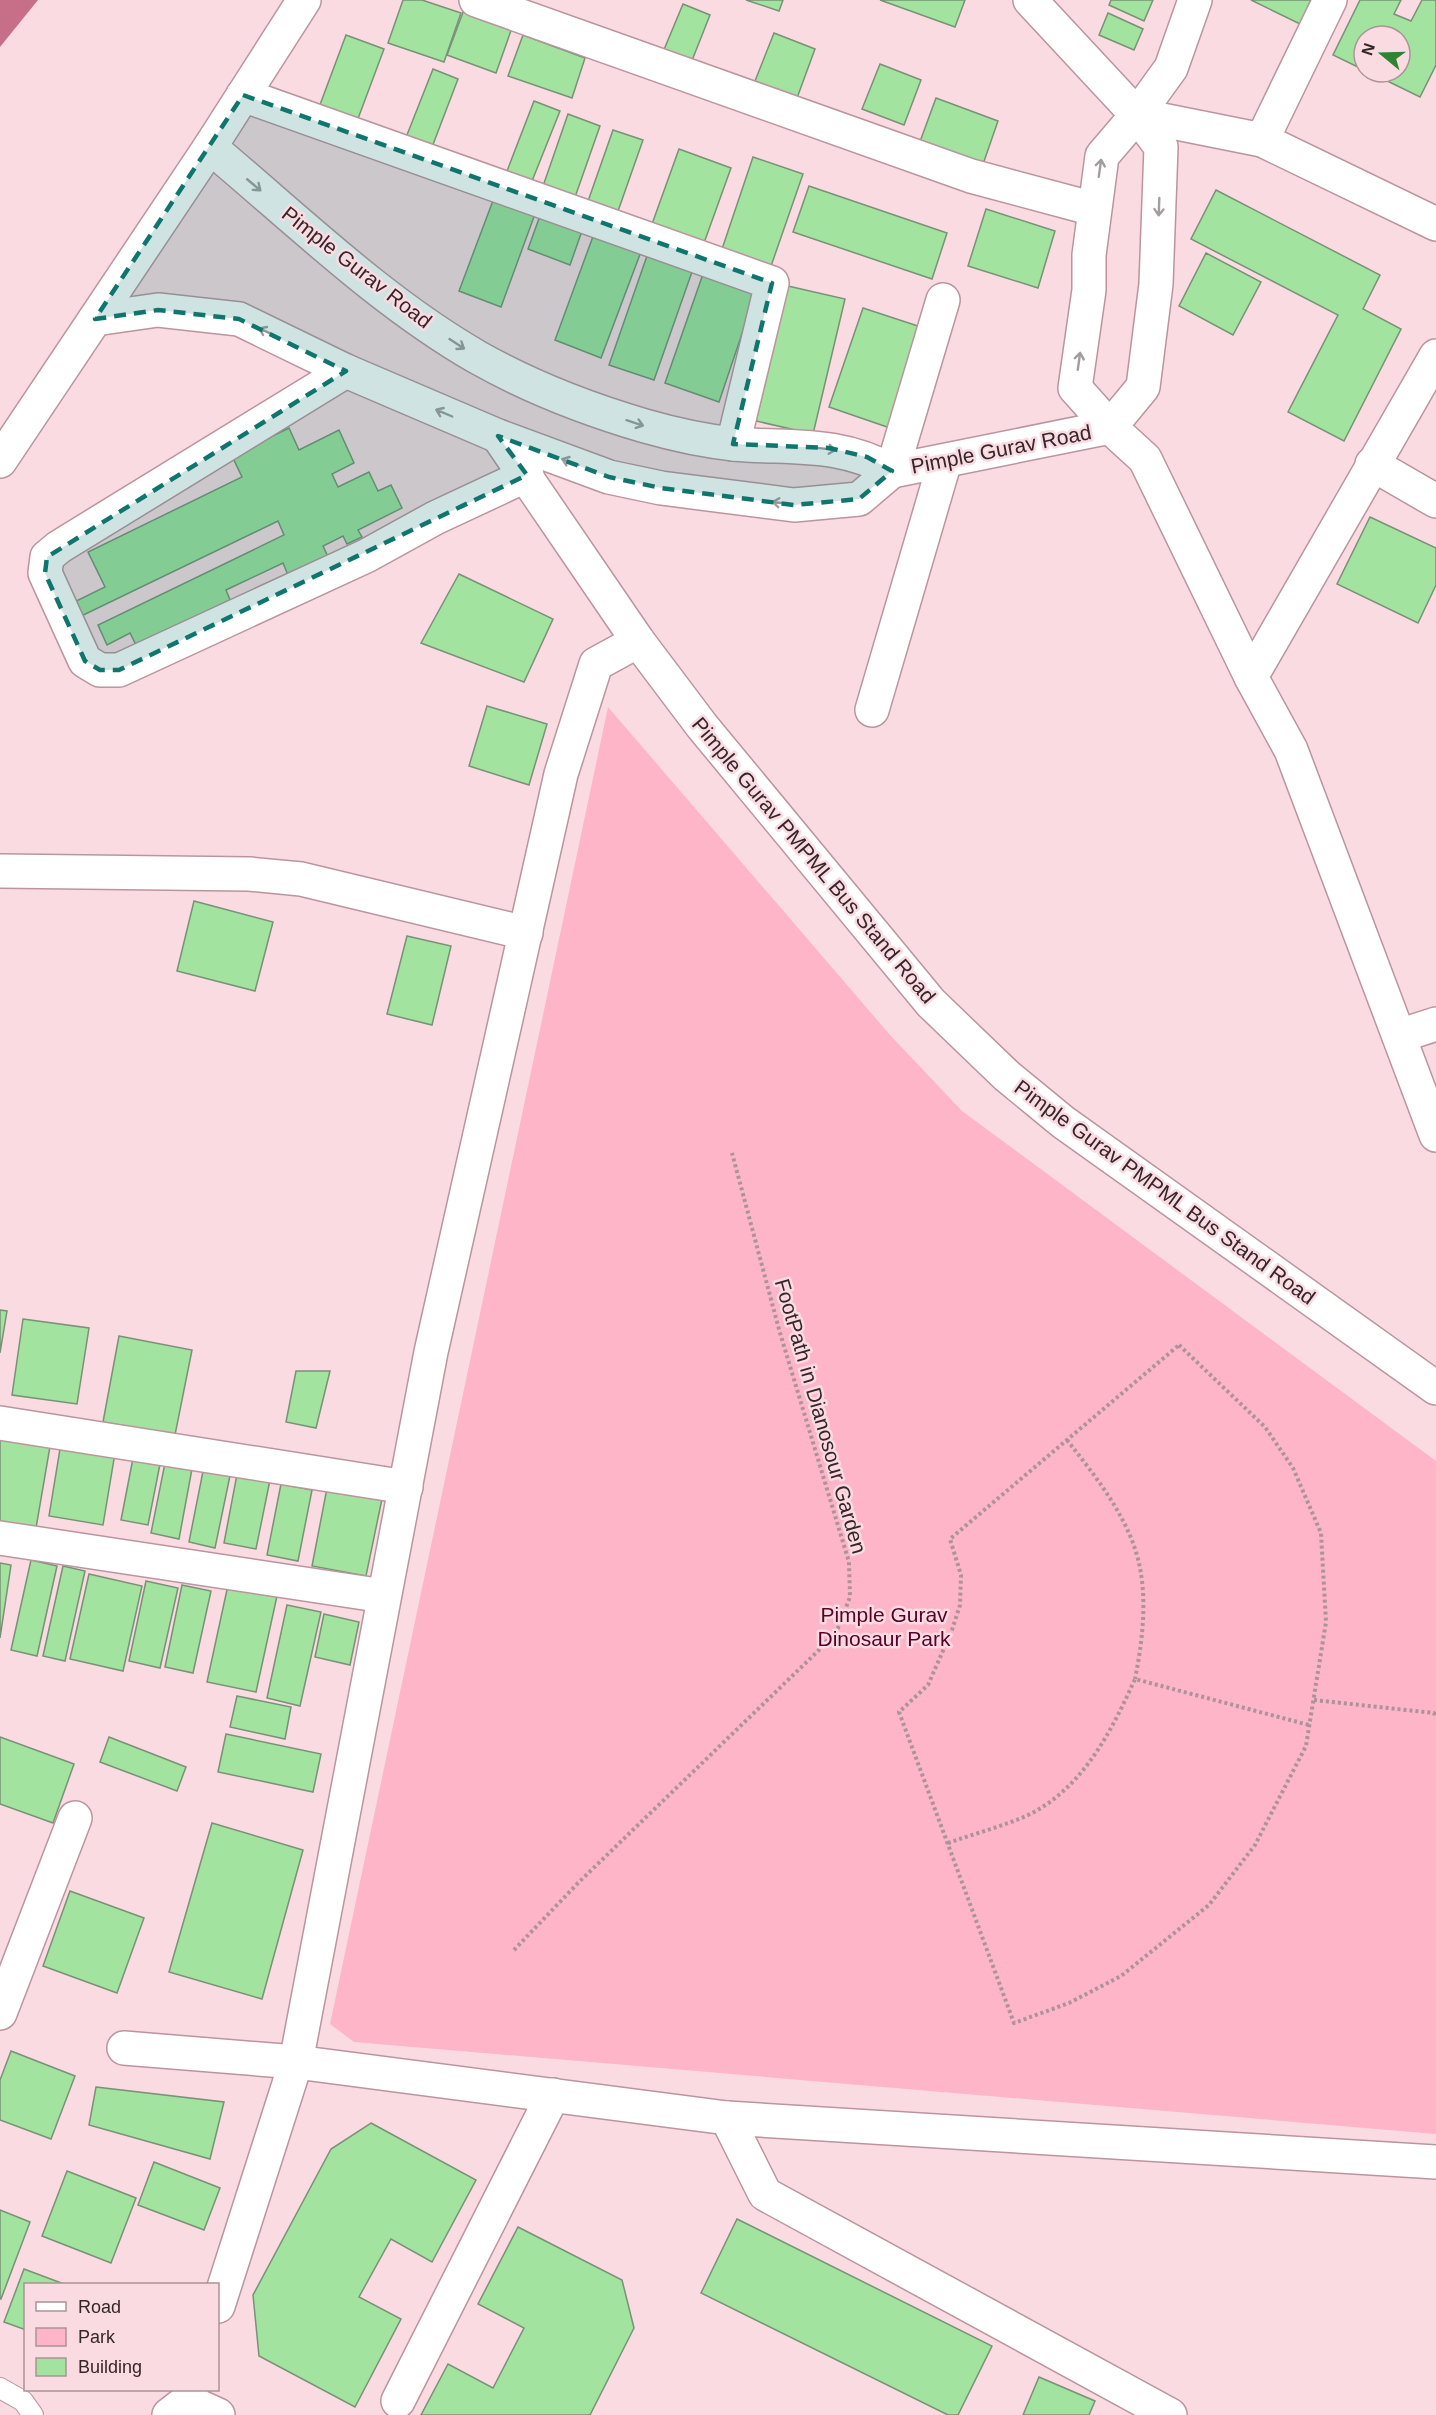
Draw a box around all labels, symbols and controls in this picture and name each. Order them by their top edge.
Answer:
north arrow [1352,24,1412,84]
text: N [1358,41,1378,58]
one-way arrow [1094,158,1105,178]
one-way arrow [246,178,262,191]
one-way arrow [1153,197,1164,217]
street label: Pimple Gurav Road [278,202,436,332]
one-way arrow [258,326,276,338]
one-way arrow [448,338,465,350]
one-way arrow [1073,352,1084,372]
one-way arrow [436,406,454,418]
one-way arrow [625,418,644,429]
street label: Pimple Gurav Road [909,420,1093,478]
one-way arrow [817,444,836,455]
one-way arrow [561,456,580,467]
one-way arrow [772,497,792,508]
street label: Pimple Gurav PMPML Bus Stand Road [688,713,940,1007]
street label: Pimple Gurav PMPML Bus Stand Road [1010,1075,1320,1309]
street label: FootPath in Dianosour Garden [771,1276,871,1556]
park label: Pimple Gurav Dinosaur Park [817,1603,951,1650]
legend [24,2283,219,2391]
text: Road [78,2297,121,2317]
text: Park [78,2327,116,2347]
text: Building [78,2357,142,2377]

